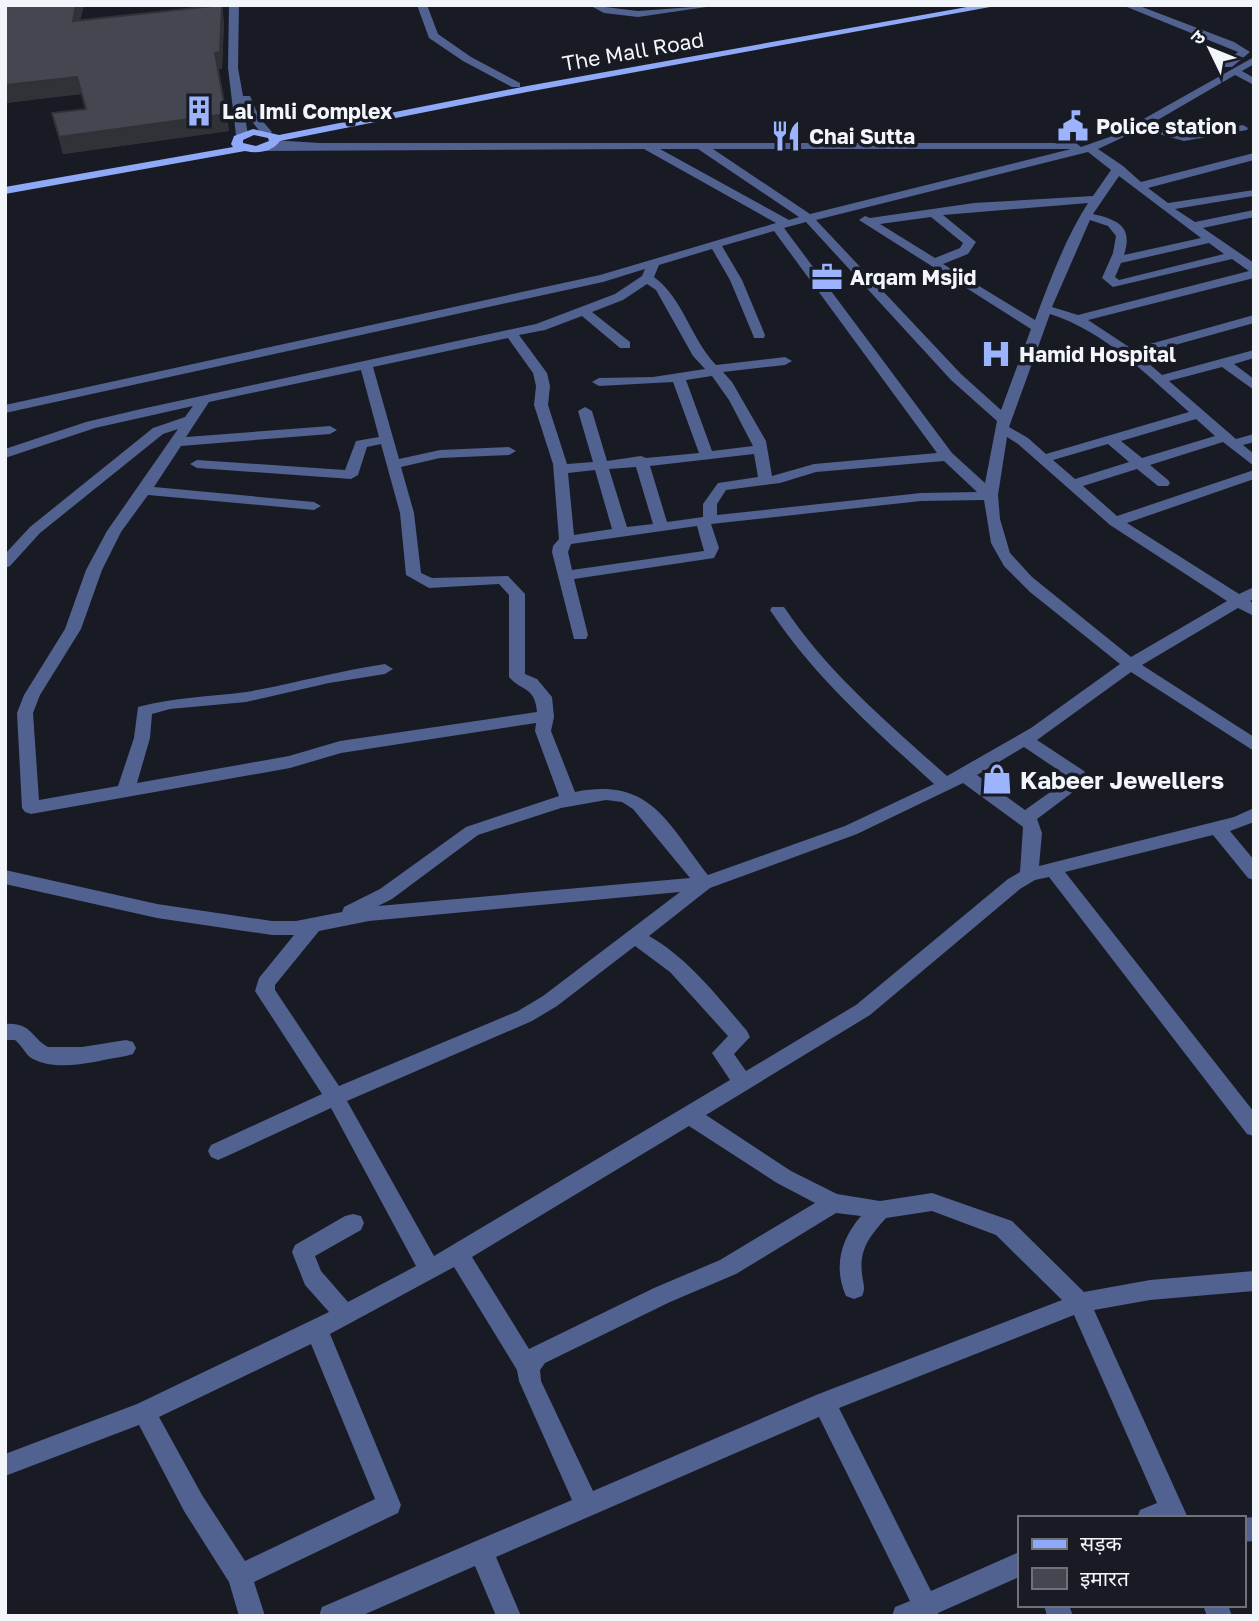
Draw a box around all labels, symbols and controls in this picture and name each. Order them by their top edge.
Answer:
north arrow [1175,14,1245,84]
text: उ [1185,25,1210,49]
street label: The Mall Road [560,26,706,76]
building icon: Lal Imli Complex [182,94,216,128]
place label: Lal Imli Complex [222,98,392,124]
public building icon: Police station [1056,109,1090,143]
place label: Police station [1096,113,1237,139]
restaurant icon: Chai Sutta [769,119,803,153]
place label: Chai Sutta [809,123,915,149]
office icon: Arqam Msjid [810,260,844,294]
place label: Arqam Msjid [850,264,976,290]
hospital icon: Hamid Hospital [979,337,1013,371]
place label: Hamid Hospital [1019,341,1176,367]
shop icon: Kabeer Jewellers [980,762,1014,796]
place label: Kabeer Jewellers [1020,765,1224,794]
legend [1018,1516,1245,1607]
text: सड़क [1080,1530,1122,1556]
text: इमारत [1080,1565,1130,1591]

